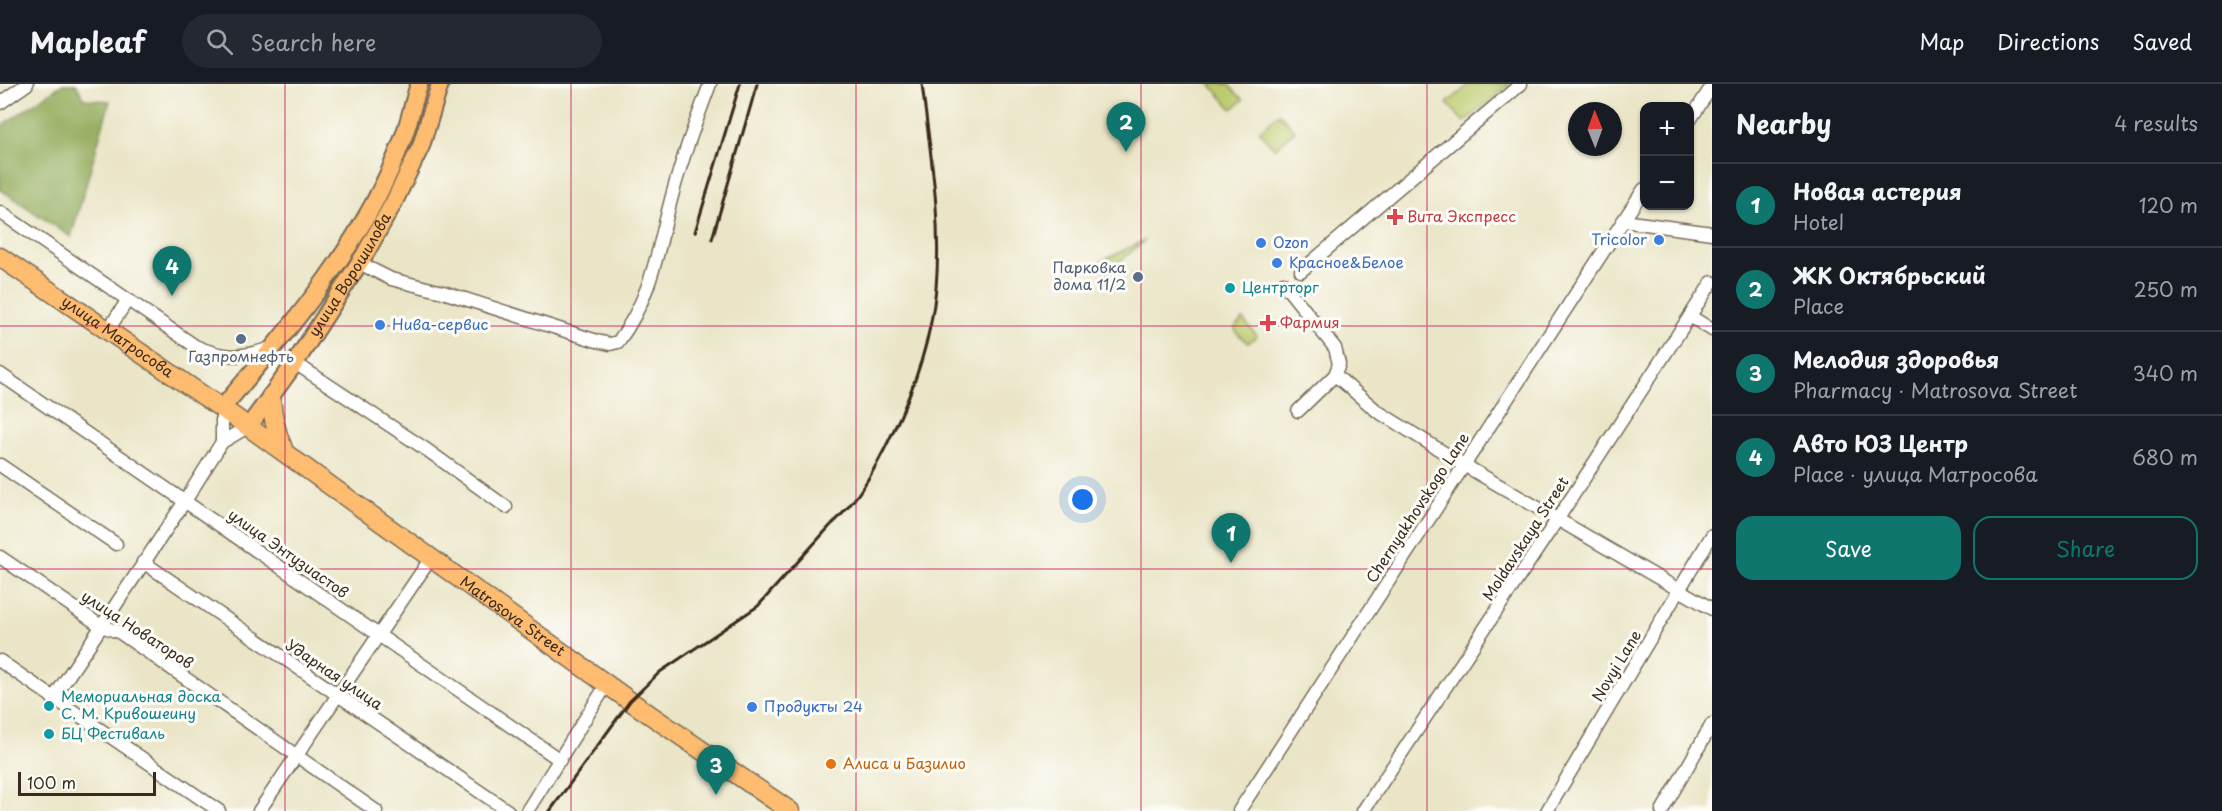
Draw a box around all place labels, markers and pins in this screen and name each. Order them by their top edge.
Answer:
pin: 2 [1106,103,1146,152]
place label: Вита Экспресс [1407,204,1516,227]
marker: Вита Экспресс [1388,210,1402,224]
place label: Tricolor [1591,227,1647,250]
place label: Ozon [1273,230,1309,253]
marker: Tricolor [1652,233,1666,247]
marker: Ozon [1254,236,1268,250]
pin: 4 [152,246,192,296]
place label: Красное&Белое [1289,250,1404,273]
place label: Парковка дома 11/2 [1052,255,1127,295]
marker: Красное&Белое [1270,256,1284,270]
marker: Парковка дома 11/2 [1131,270,1145,284]
place label: Центрторг [1242,275,1319,298]
marker: Центрторг [1223,281,1237,295]
place label: Фармия [1280,310,1340,333]
place label: Нива-сервис [392,312,488,335]
marker: Фармия [1261,316,1275,330]
marker: Нива-сервис [373,318,387,332]
marker: Газпромнефть [234,332,248,346]
place label: Газпромнефть [188,344,294,367]
pin: 1 [1212,514,1250,563]
place label: Мемориальная доска С. М. Кривошеину [61,684,222,724]
place label: Продукты 24 [764,694,863,717]
marker: Мемориальная доска С. М. Кривошеину [42,699,56,713]
marker: Продукты 24 [745,700,759,714]
place label: БЦ Фестиваль [61,721,165,744]
marker: БЦ Фестиваль [42,727,56,741]
pin: 3 [696,746,736,795]
place label: Алиса и Базилио [843,751,966,774]
marker: Алиса и Базилио [824,757,838,771]

